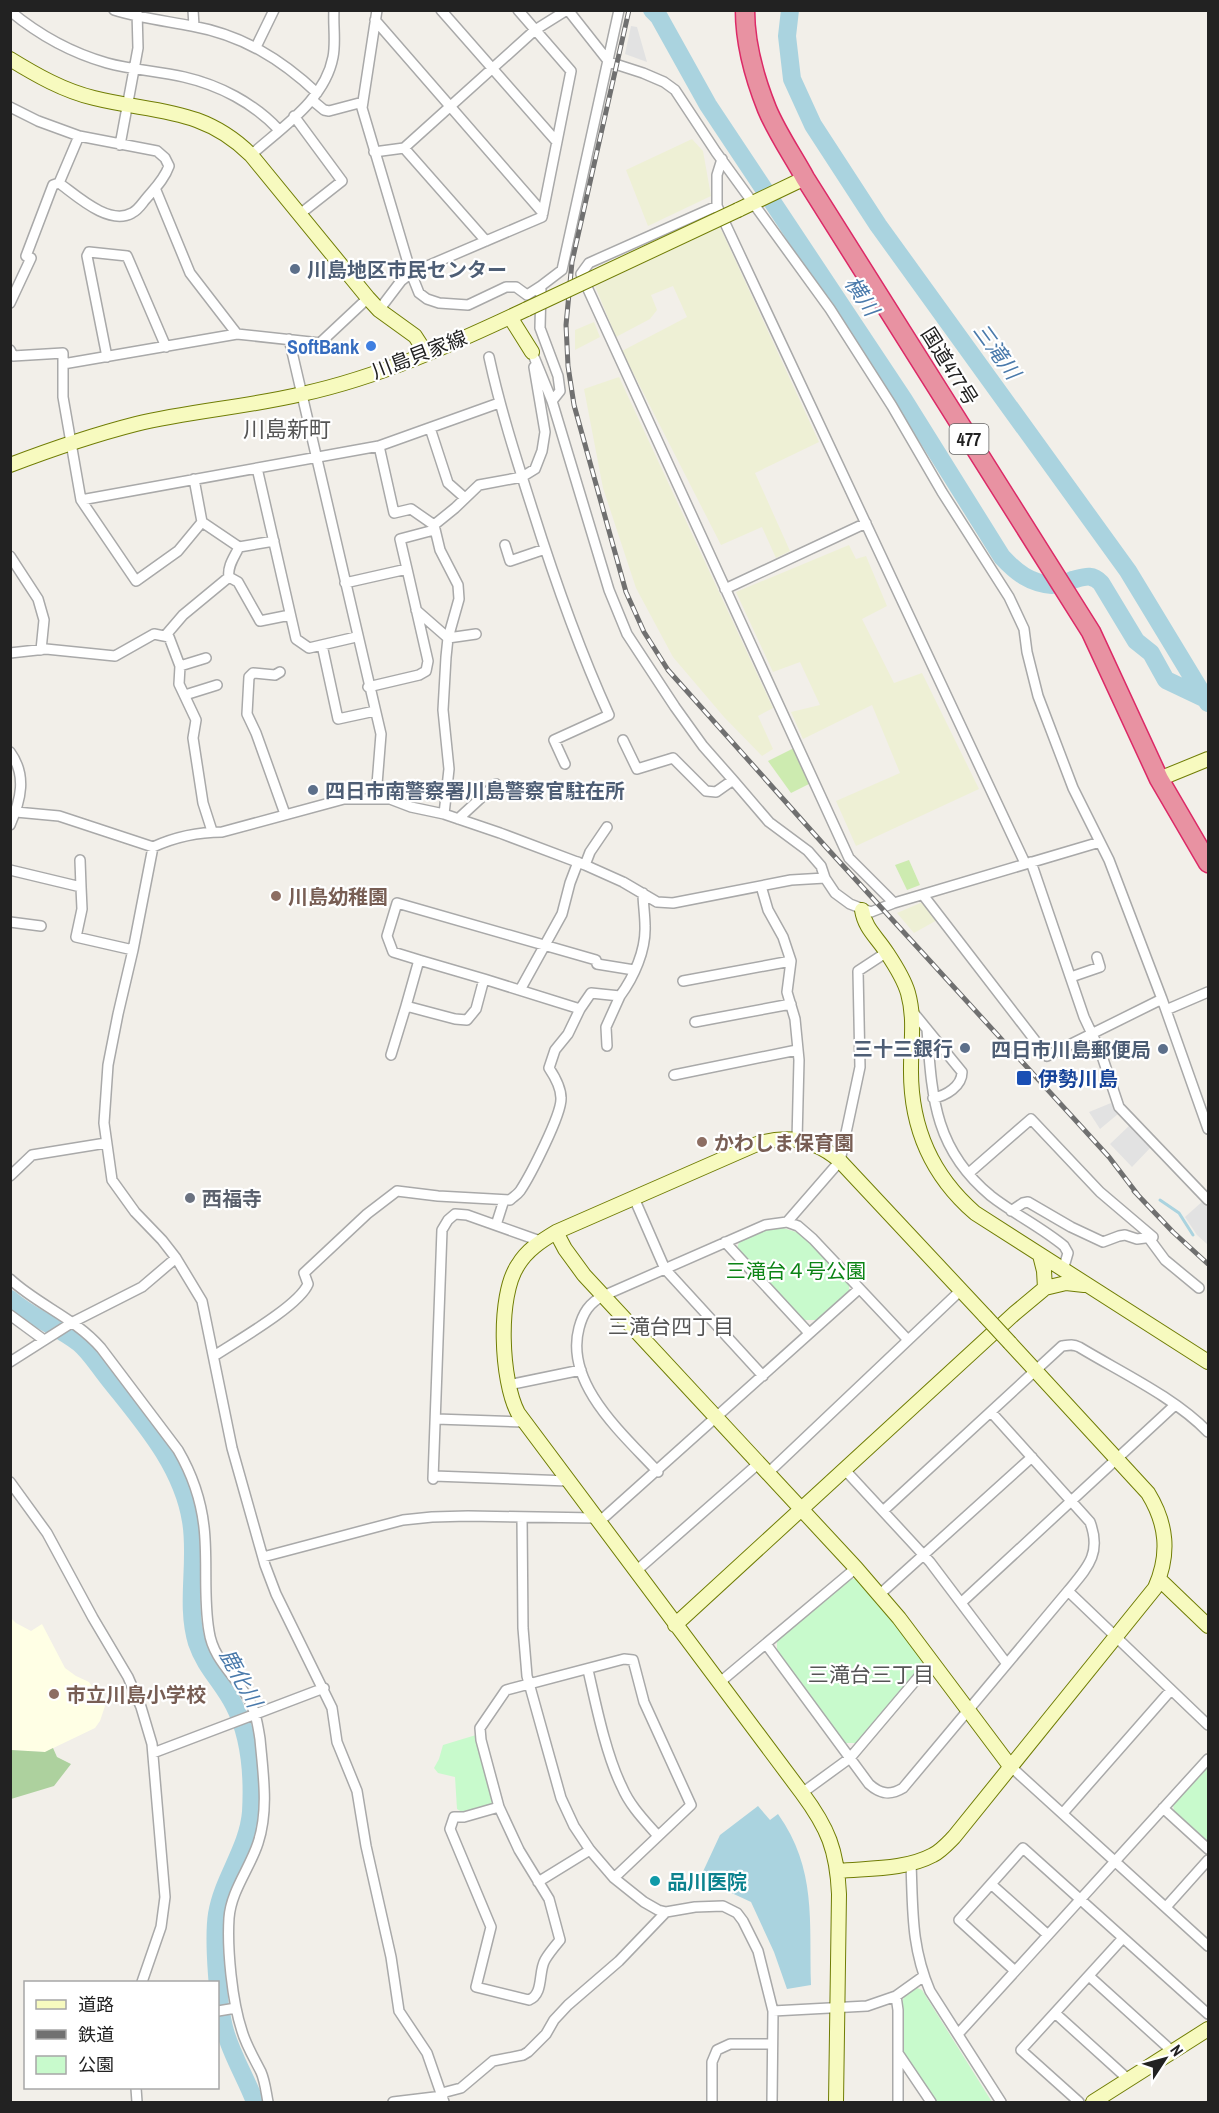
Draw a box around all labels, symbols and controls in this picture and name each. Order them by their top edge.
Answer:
place label: 川島地区市民センター [307,256,507,283]
marker: 川島地区市民センター [288,262,302,276]
water label: 横川 [838,270,887,323]
water label: 三滝川 [967,317,1028,387]
street label: 国道477号 [915,322,985,410]
street label: 川島貝家線 [367,323,471,385]
place label: SoftBank [287,333,360,360]
marker: SoftBank [364,339,378,353]
district label: 川島新町 [243,414,331,444]
road number: 477 [950,424,988,454]
place label: 四日市南警察署川島警察官駐在所 [325,777,625,804]
marker: 四日市南警察署川島警察官駐在所 [306,783,320,797]
place label: 川島幼稚園 [288,883,388,910]
marker: 川島幼稚園 [269,889,283,903]
place label: 三十三銀行 [853,1035,953,1062]
place label: 四日市川島郵便局 [991,1036,1151,1063]
marker: 三十三銀行 [958,1041,972,1055]
marker: 四日市川島郵便局 [1156,1042,1170,1056]
place label: 伊勢川島 [1038,1065,1118,1092]
marker: 伊勢川島 [1015,1069,1033,1087]
place label: かわしま保育園 [714,1129,854,1156]
marker: かわしま保育園 [695,1135,709,1149]
place label: 西福寺 [202,1185,262,1212]
marker: 西福寺 [183,1191,197,1205]
park label: 三滝台４号公園 [726,1257,866,1284]
district label: 三滝台四丁目 [608,1312,734,1341]
water label: 鹿化川 [213,1643,270,1714]
district label: 三滝台三丁目 [808,1660,934,1689]
place label: 市立川島小学校 [66,1681,206,1708]
marker: 市立川島小学校 [47,1687,61,1701]
place label: 品川医院 [667,1868,747,1895]
marker: 品川医院 [648,1874,662,1888]
legend [24,1981,219,2089]
text: 道路 [78,1992,114,2017]
text: 鉄道 [78,2022,114,2047]
north arrow [1135,2029,1195,2089]
text: N [1165,2040,1189,2060]
text: 公園 [78,2052,114,2077]

